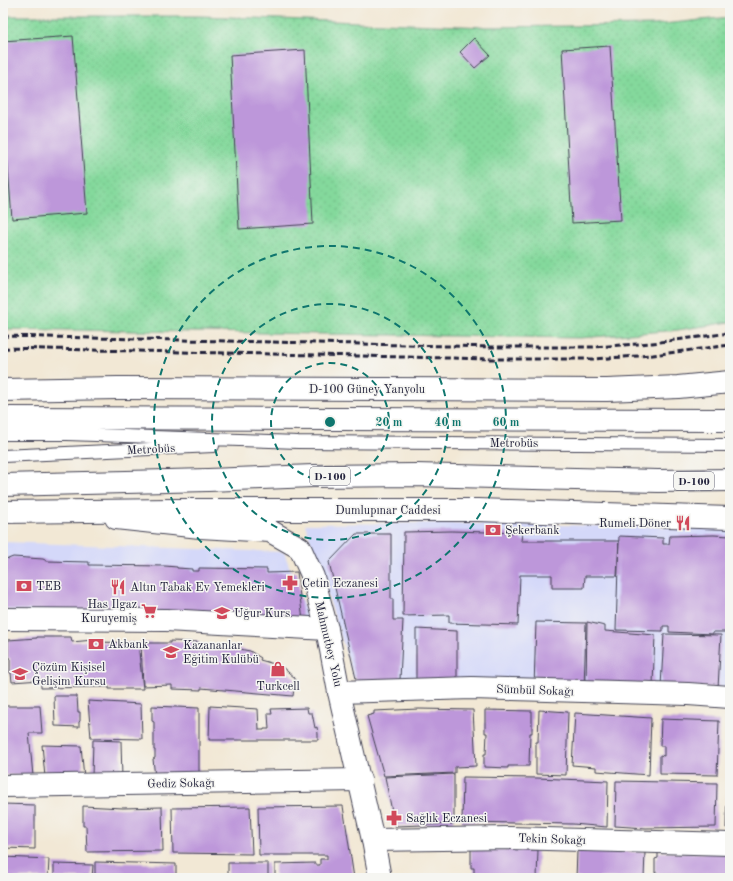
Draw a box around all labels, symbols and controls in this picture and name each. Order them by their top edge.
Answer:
street label: D-100 Güney Yanyolu [309,384,426,396]
centre of rings [323,415,337,429]
text: 20 m [376,417,403,429]
text: 40 m [435,417,462,429]
text: 60 m [493,417,520,429]
street label: Metrobüs [490,438,538,450]
street label: Metrobüs [127,443,176,457]
road number: D-100 [310,467,350,485]
road number: D-100 [674,472,714,490]
street label: Dumlupınar Caddesi [335,505,441,517]
restaurant icon: Rumeli Döner [674,514,692,532]
place label: Rumeli Döner [599,518,671,530]
bank icon: Şekerbank [484,521,502,539]
place label: Şekerbank [505,525,559,537]
pharmacy icon: Çetin Eczanesi [281,574,299,592]
bank icon: TEB [15,577,33,595]
restaurant icon: Altın Tabak Ev Yemekleri [109,578,127,596]
place label: Çetin Eczanesi [302,578,378,590]
place label: TEB [36,581,61,593]
place label: Altın Tabak Ev Yemekleri [130,582,265,594]
place label: Has Ilgaz Kuruyemiş [81,599,137,625]
street label: Mahmutbey Yolu [312,600,344,689]
supermarket icon: Has Ilgaz Kuruyemiş [140,602,158,620]
school or university icon: Uğur Kurs [213,604,231,622]
place label: Uğur Kurs [234,608,290,620]
bank icon: Akbank [87,635,105,653]
place label: Akbank [108,639,148,651]
place label: Kazananlar Eğitim Kulübü [183,640,260,666]
school or university icon: Kazananlar Eğitim Kulübü [162,643,180,661]
shop icon: Turkcell [269,660,287,678]
place label: Çözüm Kişisel Gelişim Kursu [32,662,107,688]
school or university icon: Çözüm Kişisel Gelişim Kursu [11,665,29,683]
place label: Turkcell [256,681,300,693]
street label: Sümbül Sokağı [496,684,574,698]
street label: Gediz Sokağı [147,777,215,791]
pharmacy icon: Sağlık Eczanesi [385,809,403,827]
place label: Sağlık Eczanesi [406,813,487,825]
street label: Tekin Sokağı [518,833,586,847]

